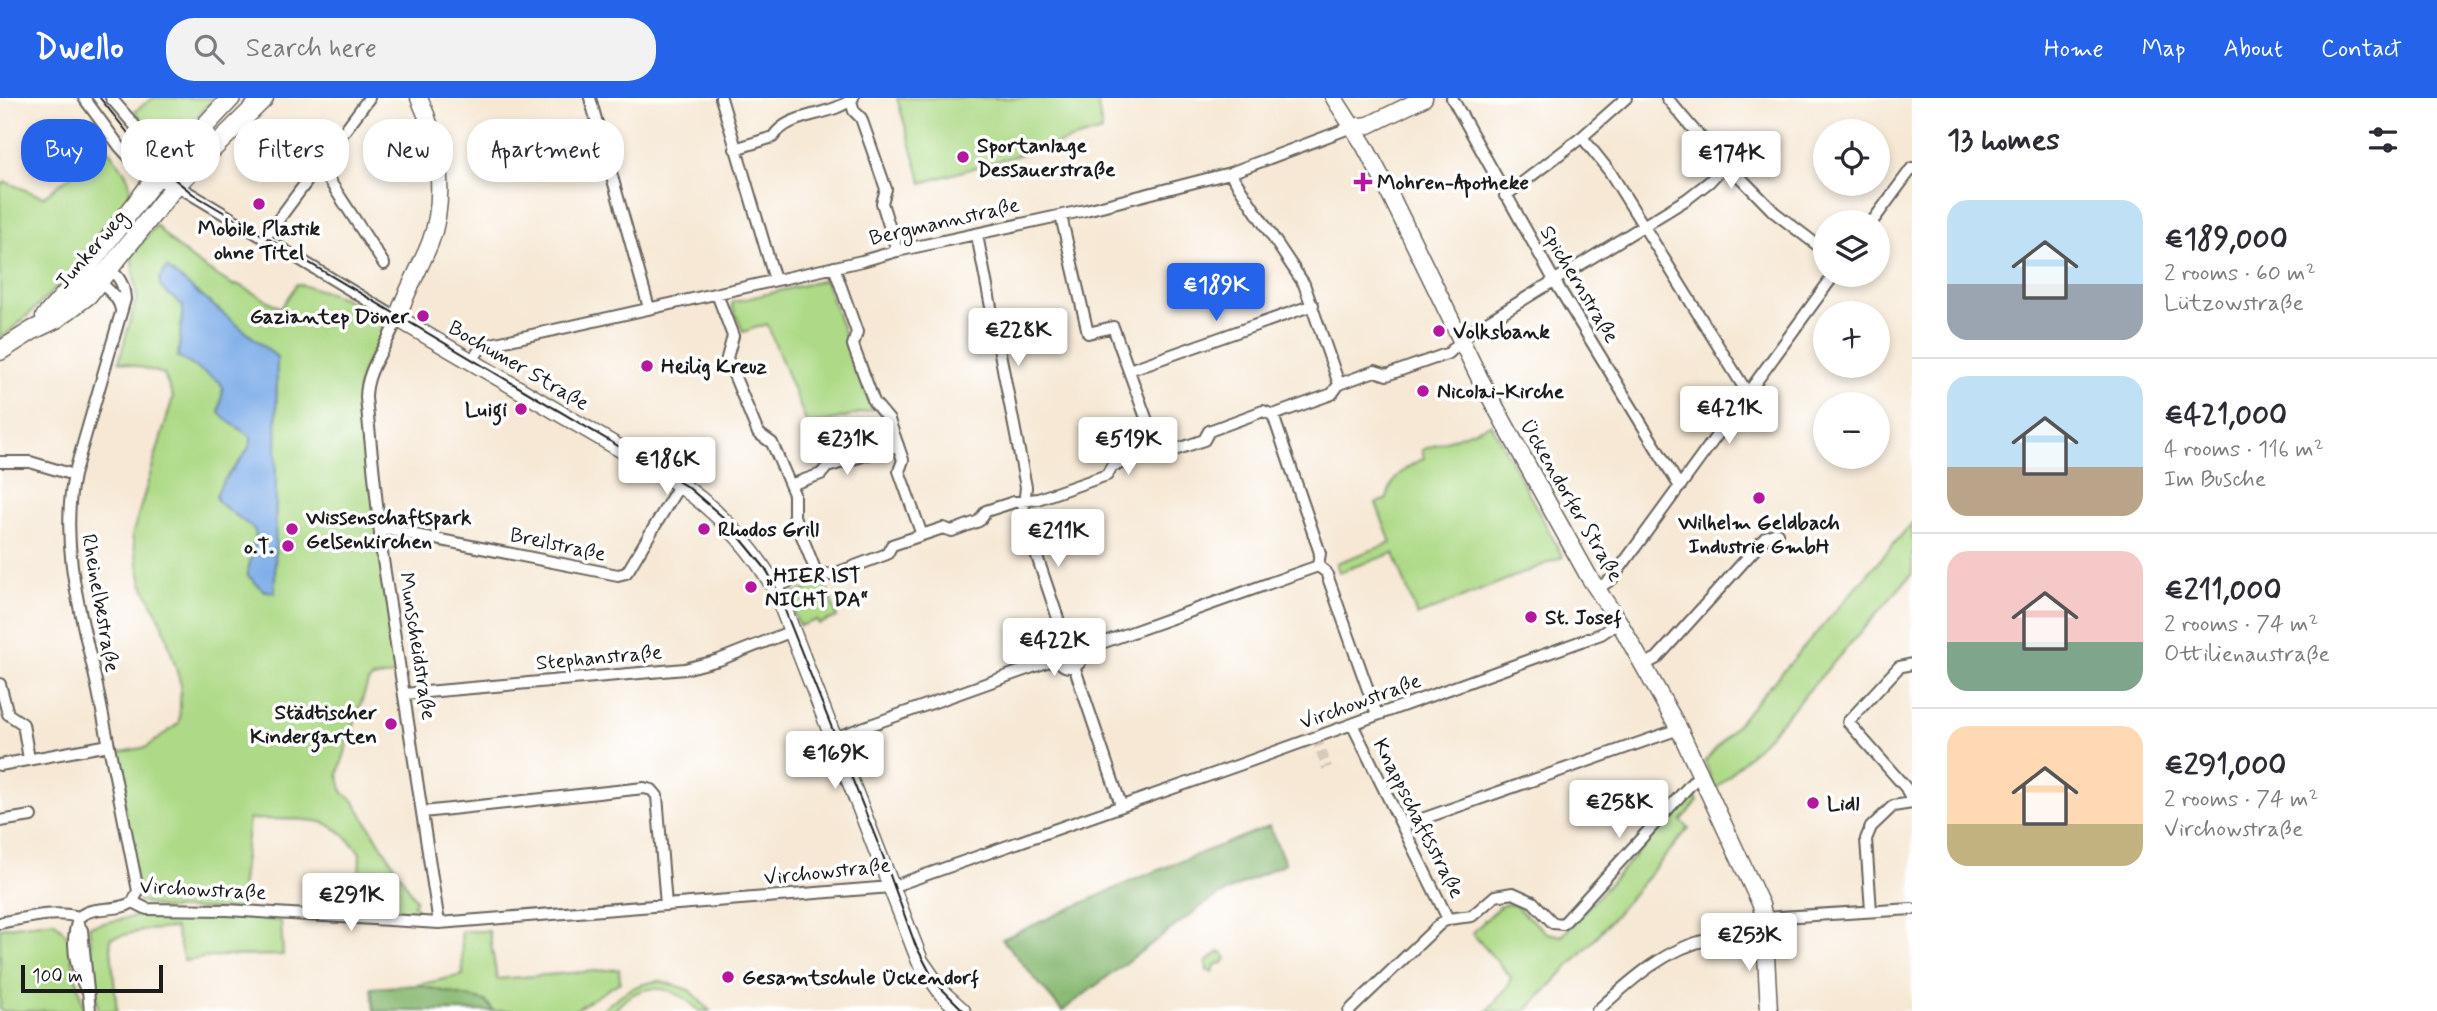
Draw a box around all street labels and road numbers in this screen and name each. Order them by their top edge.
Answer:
street label: Bergmannstraße [866,191,1022,254]
street label: Junkerweg [49,204,135,296]
street label: Spichernstraße [1533,220,1625,349]
street label: Bochumer Straße [443,314,594,418]
street label: Ückendorfer Straße [1513,414,1629,587]
street label: Breilstraße [507,521,608,569]
street label: Rheinelbestraße [74,532,126,675]
street label: Munscheidstraße [392,570,443,722]
street label: Stephanstraße [535,639,663,677]
street label: Virchowstraße [1296,667,1425,737]
street label: Knappschaftsstraße [1366,734,1470,903]
street label: Virchowstraße [762,851,892,893]
street label: Virchowstraße [139,873,267,907]

